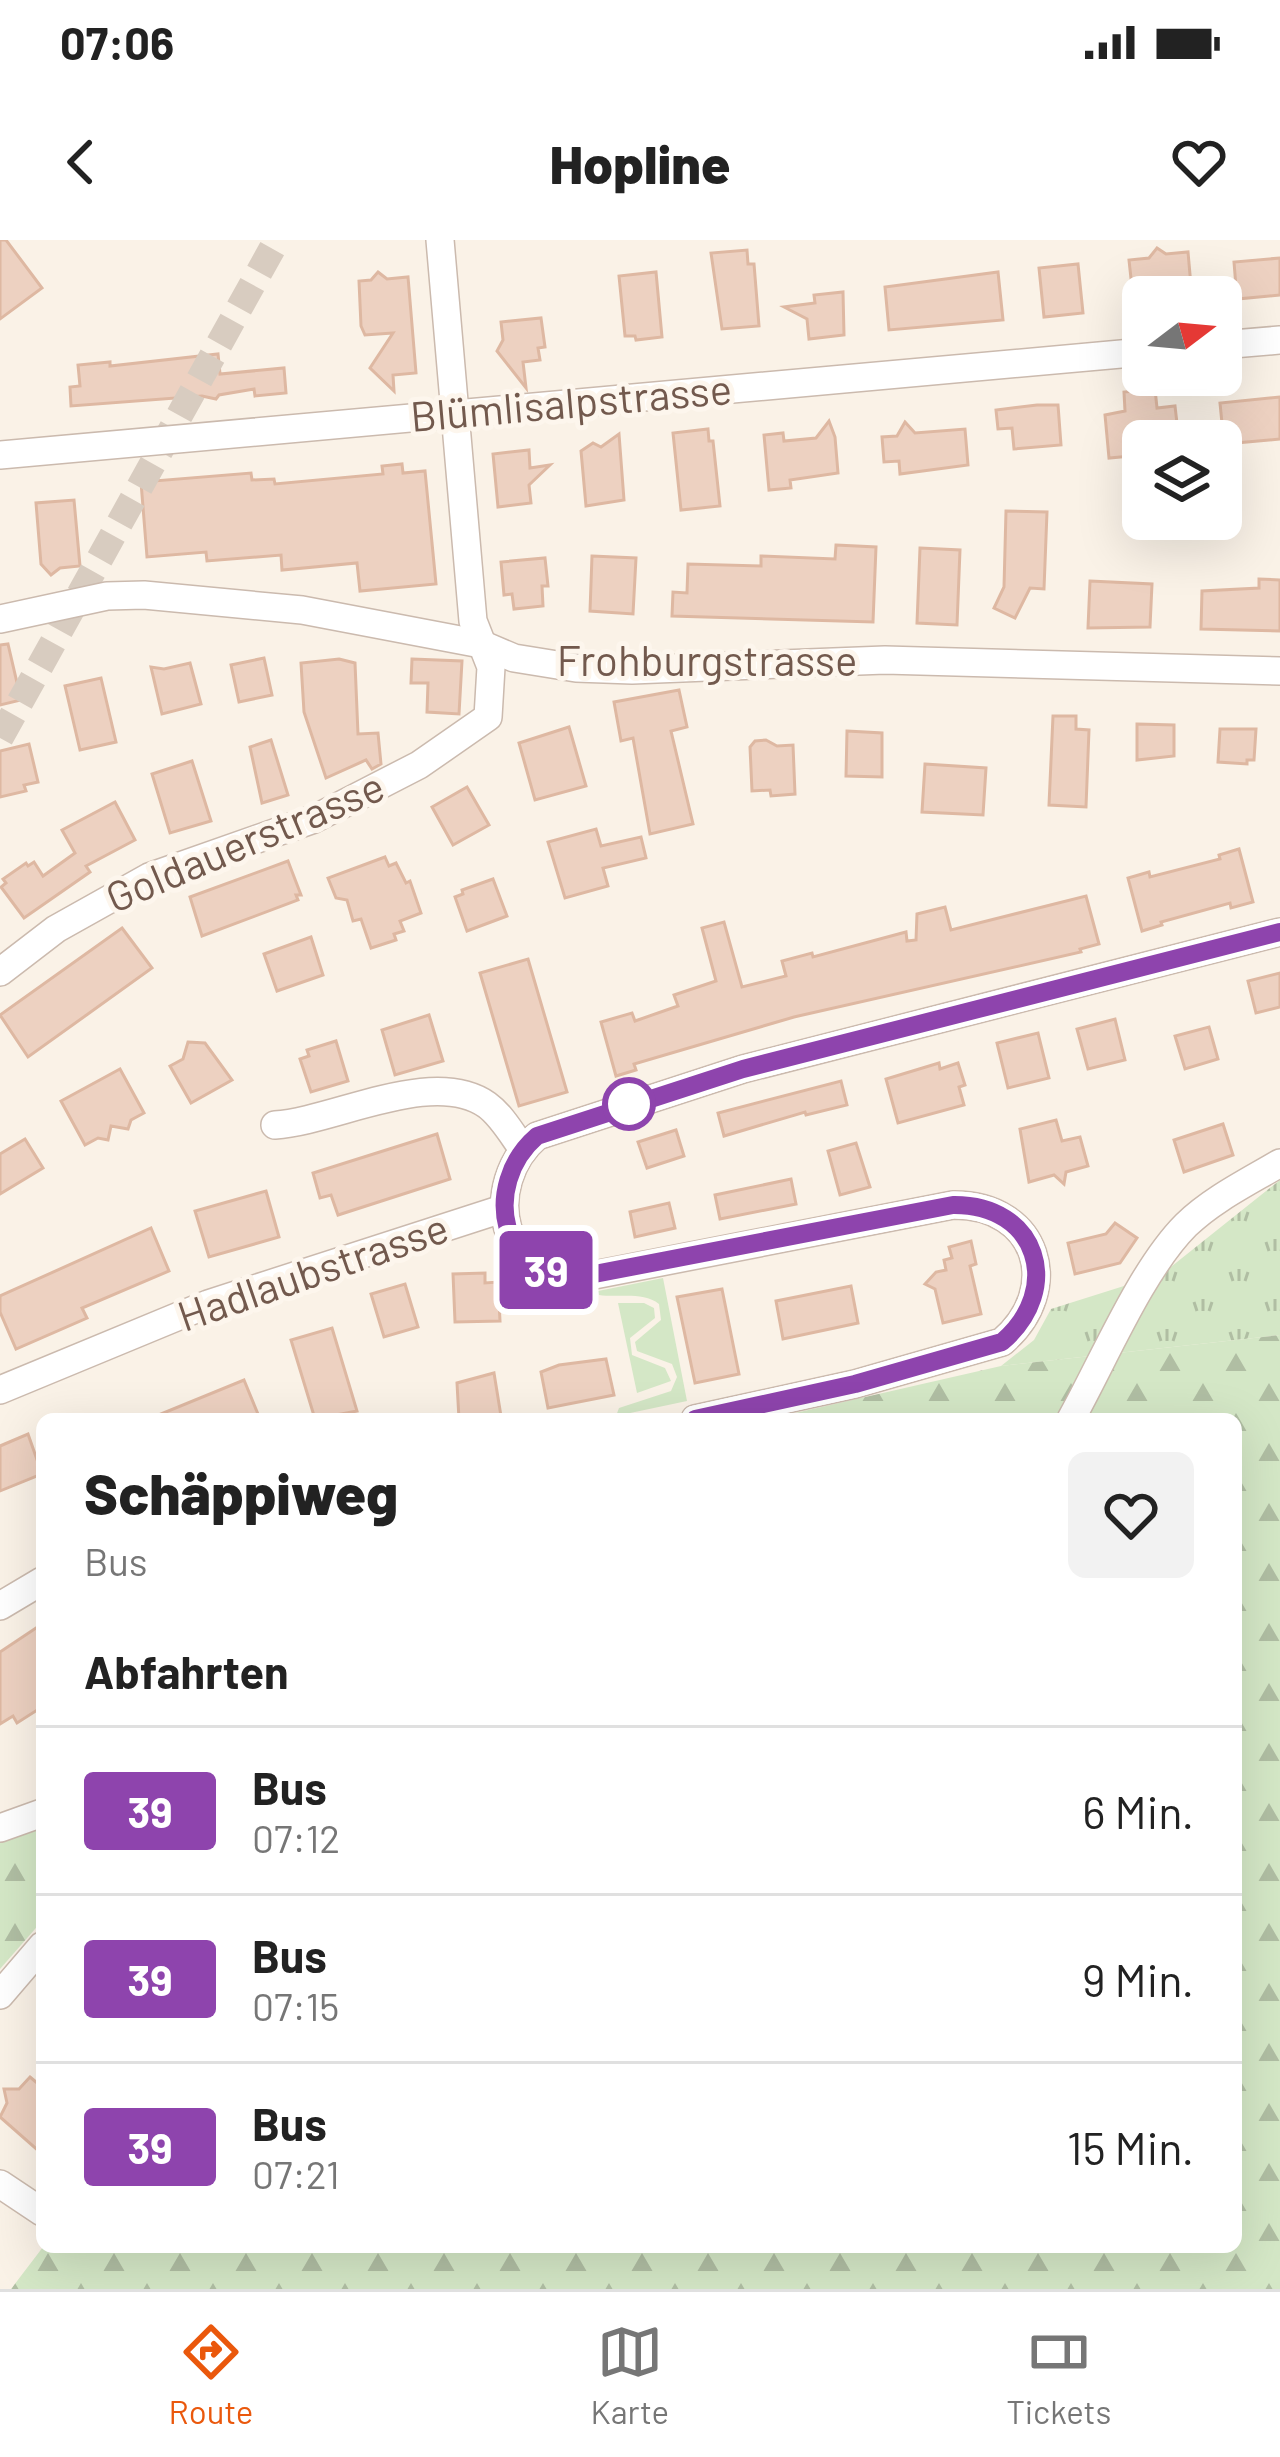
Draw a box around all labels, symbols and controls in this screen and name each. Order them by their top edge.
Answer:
text: 07:06 [60,15,174,69]
icon: back [48,129,114,195]
icon: heart [1166,129,1232,195]
text: Hopline [549,130,731,195]
north arrow [1122,276,1242,396]
map controls [1122,276,1242,540]
street label: Blümlisalpstrasse [408,362,734,441]
button: layers [1122,420,1242,540]
street label: Frohburgstrasse [557,634,857,685]
street label: Goldauerstrasse [98,759,391,921]
unlabelled marker [604,1079,654,1129]
street label: Hadlaubstrasse [171,1200,454,1340]
line badge: 39 [492,1231,600,1309]
text: 39 [524,1245,568,1295]
button: heart [1068,1452,1194,1578]
text: Schäppiweg [84,1458,398,1526]
text: Bus [84,1537,148,1584]
text: Abfahrten [84,1644,289,1698]
text: Bus [252,1760,327,1814]
text: 6 Min. [1082,1784,1194,1838]
text: 39 [128,1786,172,1836]
text: 07:12 [252,1814,340,1861]
text: Bus [252,1928,327,1982]
text: 9 Min. [1082,1952,1194,2006]
text: 39 [128,1954,172,2004]
text: 07:15 [252,1982,339,2029]
text: Bus [252,2096,327,2150]
text: 15 Min. [1067,2120,1194,2174]
text: 39 [128,2122,172,2172]
text: 07:21 [252,2150,340,2197]
tab: Route [169,2319,253,2431]
tab: Karte [591,2319,669,2431]
tab: Tickets [1006,2319,1111,2431]

